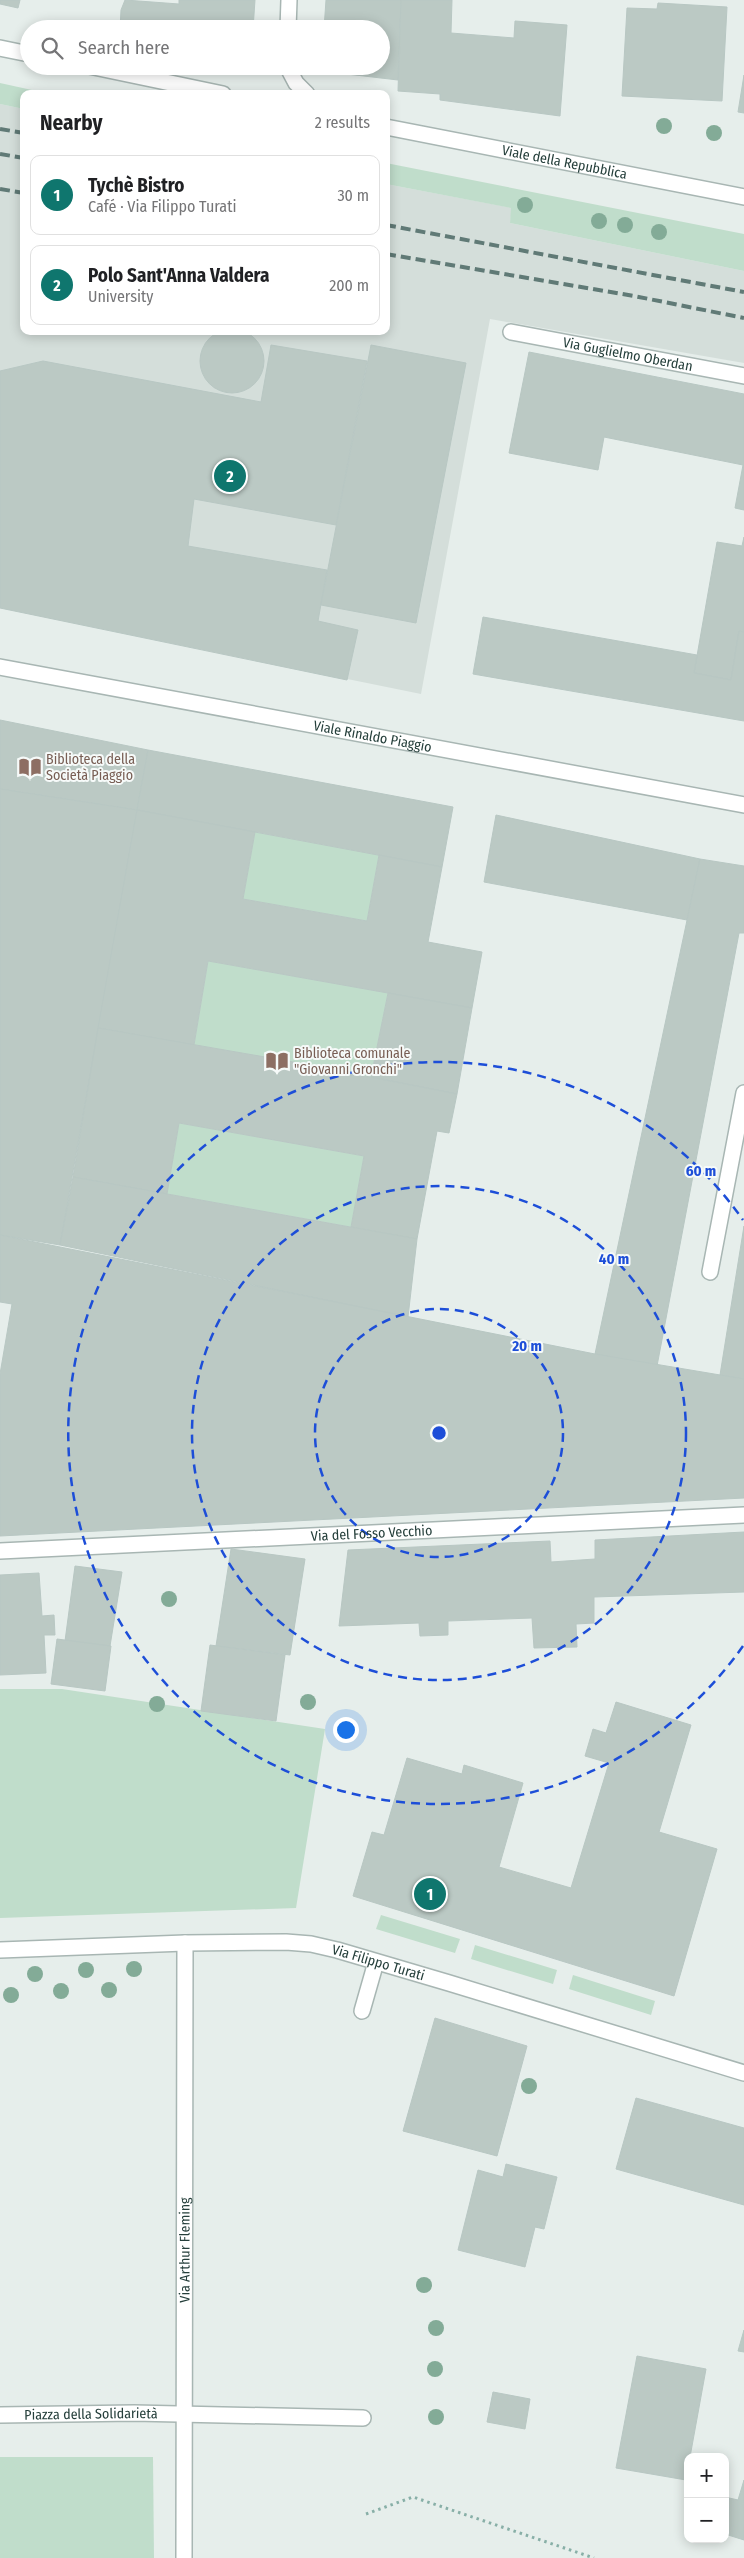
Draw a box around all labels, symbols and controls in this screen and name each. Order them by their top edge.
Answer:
search box [20,20,390,75]
icon: search [38,34,66,62]
text: Search here [78,36,170,59]
text: Nearby [40,110,102,136]
text: 2 results [315,113,370,132]
street label: Viale della Repubblica [501,141,629,182]
text: Tychè Bistro [88,174,184,197]
text: 1 [54,186,60,205]
text: 30 m [337,186,369,205]
text: Café · Via Filippo Turati [88,197,236,216]
text: Polo Sant'Anna Valdera [88,264,269,287]
text: 2 [53,276,61,295]
text: 200 m [329,276,369,295]
text: University [88,287,153,306]
street label: Via Guglielmo Oberdan [562,334,694,375]
pin: 2 [214,457,246,495]
street label: Viale Rinaldo Piaggio [312,717,433,755]
place label: Biblioteca della Società Piaggio [46,751,135,784]
library icon: Biblioteca della Società Piaggio [17,754,43,780]
place label: Biblioteca comunale "Giovanni Gronchi" [294,1045,410,1078]
library icon: Biblioteca comunale "Giovanni Gronchi" [264,1048,290,1074]
text: 60 m [686,1162,716,1180]
text: 40 m [599,1250,629,1268]
text: 20 m [511,1337,542,1355]
centre of rings [430,1424,448,1442]
street label: Via del Fosso Vecchio [310,1522,433,1544]
your location [333,1717,359,1743]
pin: 1 [414,1875,446,1913]
street label: Via Filippo Turati [331,1941,427,1984]
street label: Via Arthur Fleming [176,2197,193,2303]
street label: Piazza della Solidarietà [24,2404,158,2423]
map controls [684,2453,729,2543]
button: + [684,2453,729,2498]
button: − [684,2498,729,2543]

